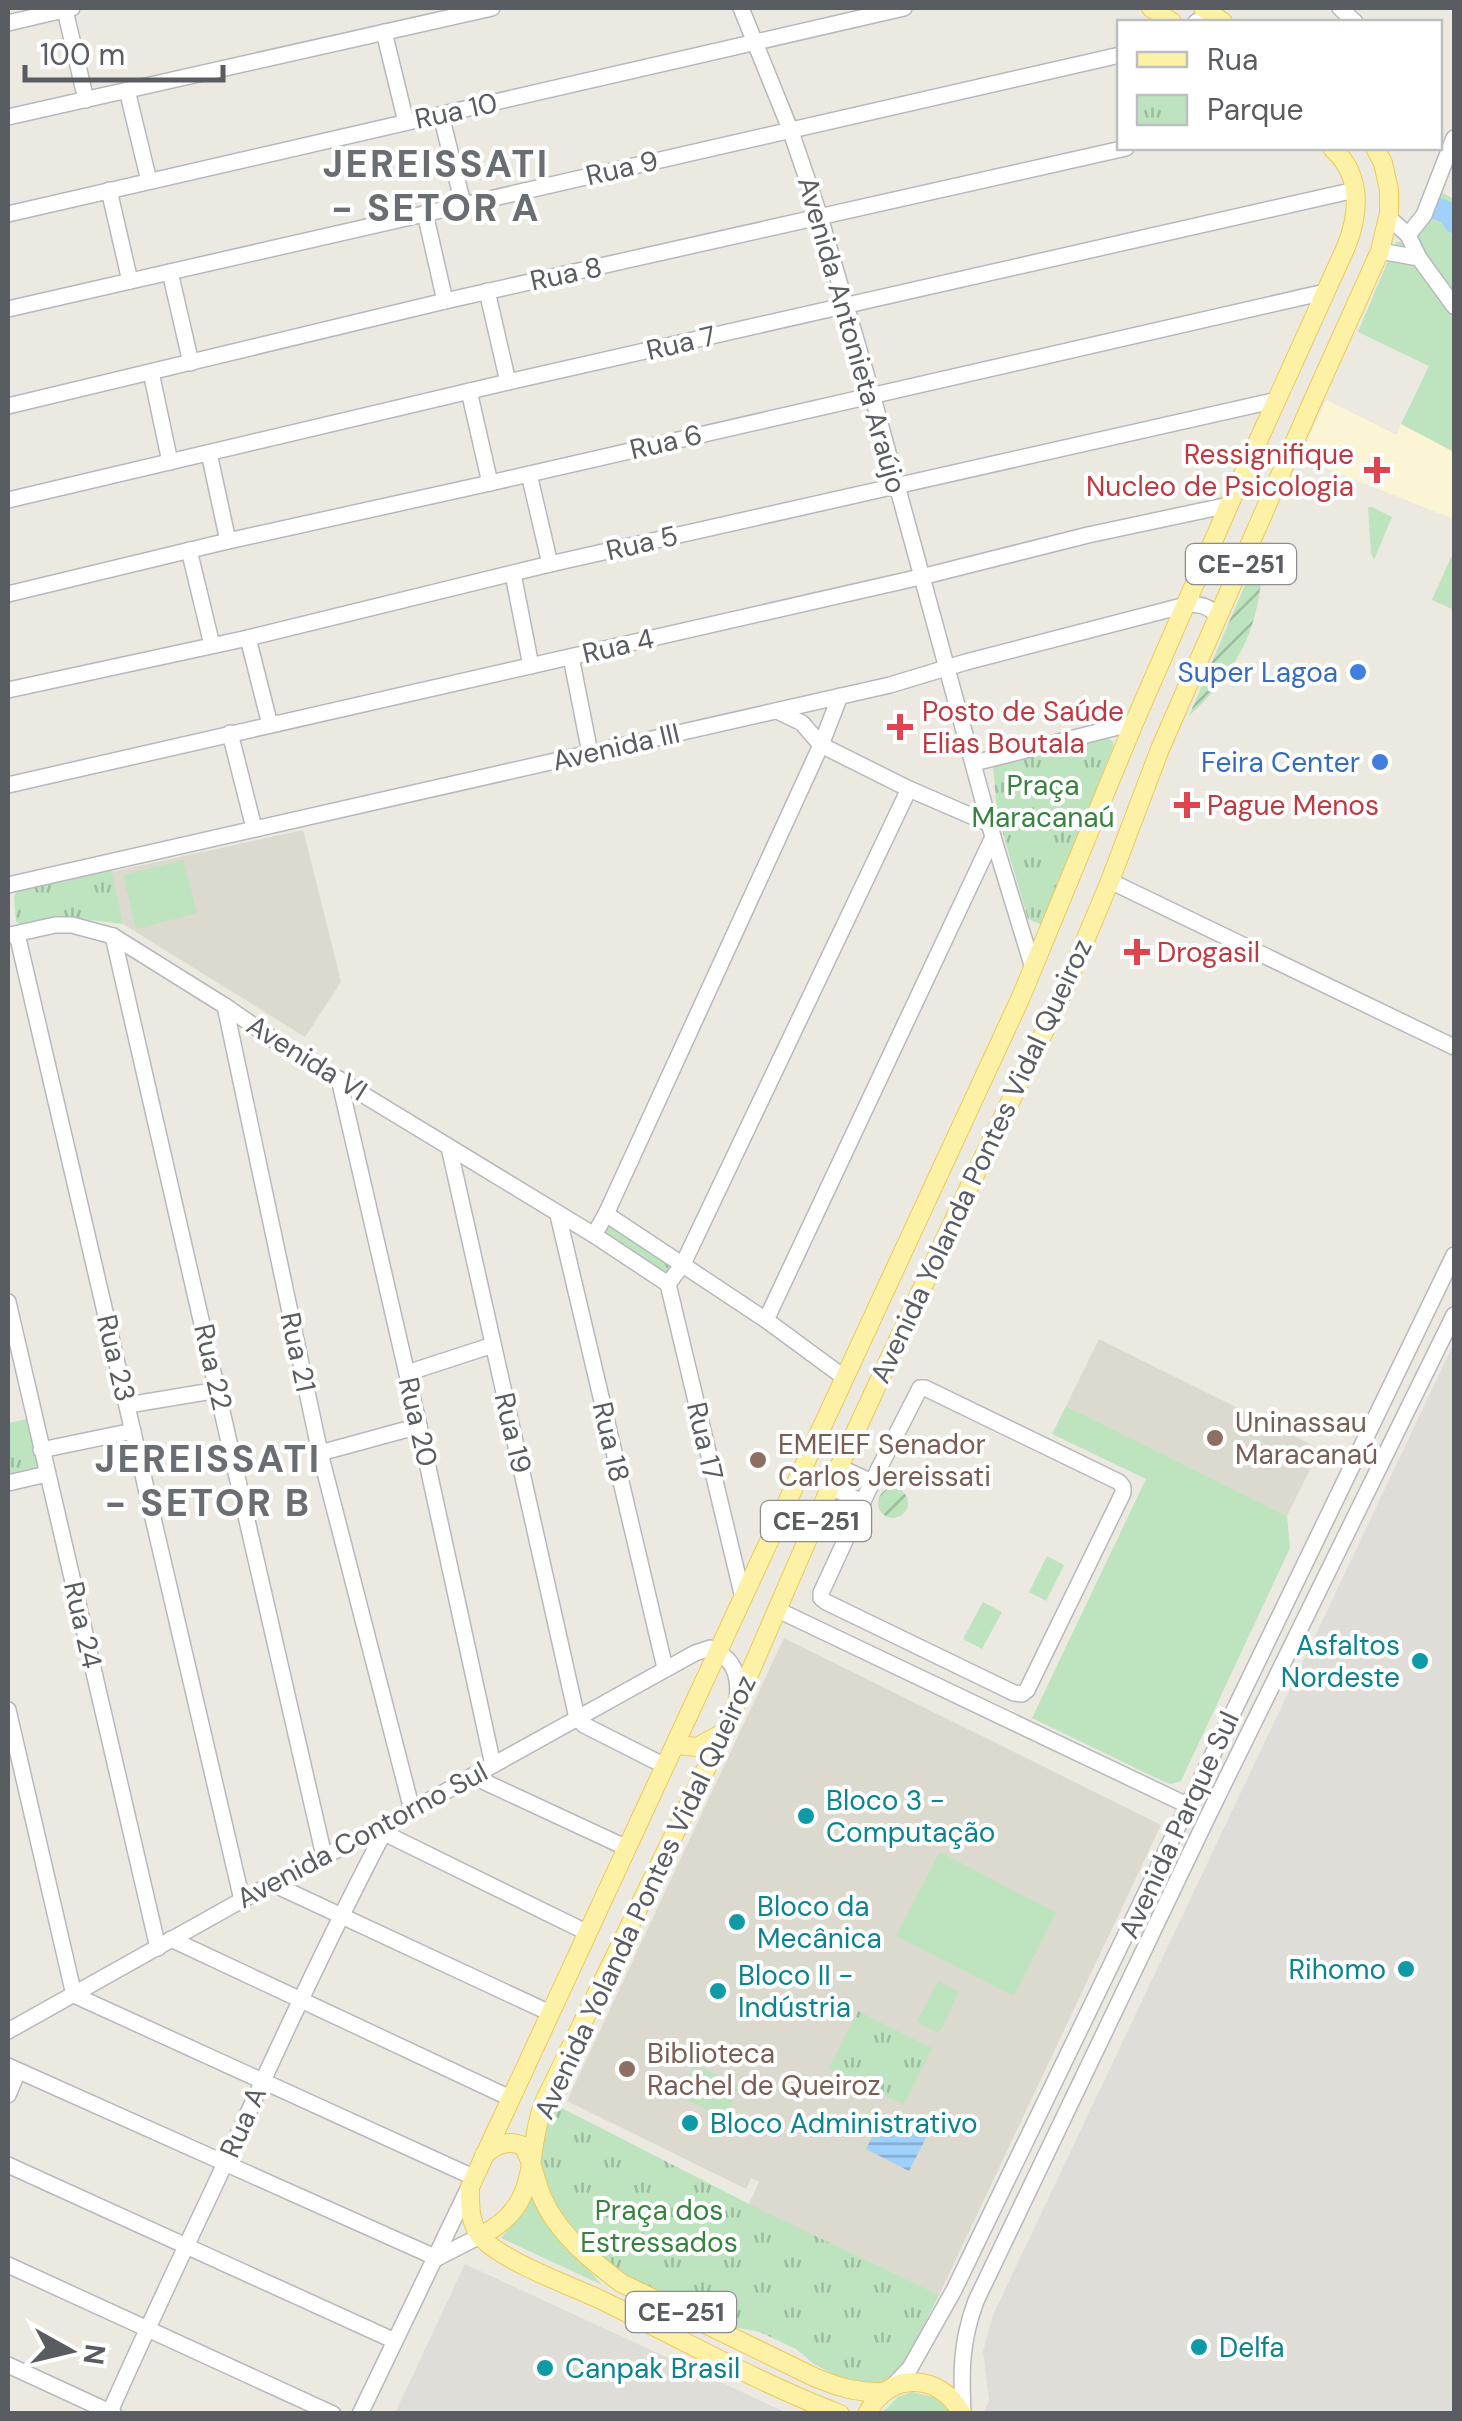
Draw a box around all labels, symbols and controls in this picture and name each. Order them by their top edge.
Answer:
scale bar [25,20,222,82]
legend [1117,20,1442,150]
text: 100 m [40,35,125,74]
text: Rua [1207,40,1258,79]
street label: Rua 10 [411,84,501,138]
text: Parque [1207,90,1304,129]
district label: JEREISSATI - SETOR A [322,139,550,233]
street label: Rua 9 [582,142,662,194]
street label: Avenida Antonieta Araújo [789,172,915,498]
street label: Rua 8 [527,248,605,300]
street label: Rua 7 [643,317,719,369]
street label: Rua 6 [626,416,706,468]
place label: Ressignifique Nucleo de Psicologia [1086,436,1354,505]
marker: Ressignifique Nucleo de Psicologia [1364,457,1390,483]
street label: Rua 5 [603,517,681,569]
road number: CE-251 [1186,544,1296,584]
street label: Rua 4 [579,620,657,672]
place label: Super Lagoa [1178,654,1338,691]
marker: Super Lagoa [1347,661,1369,683]
place label: Posto de Saúde Elias Boutala [922,693,1124,762]
street label: Avenida III [549,714,683,780]
marker: Posto de Saúde Elias Boutala [887,714,913,740]
place label: Feira Center [1201,744,1360,781]
marker: Feira Center [1369,751,1391,773]
park label: Praça Maracanaú [972,767,1114,836]
place label: Pague Menos [1207,787,1379,824]
marker: Pague Menos [1176,794,1198,816]
street label: Avenida Yolanda Pontes Vidal Queiroz [862,933,1100,1389]
place label: Drogasil [1157,934,1260,971]
marker: Drogasil [1126,941,1148,963]
street label: Avenida VI [240,1006,374,1110]
street label: Rua 21 [272,1309,324,1395]
street label: Rua 23 [88,1311,144,1405]
street label: Rua 22 [185,1320,241,1414]
street label: Rua 20 [390,1374,446,1470]
street label: Rua 19 [486,1389,540,1477]
street label: Rua 18 [584,1398,638,1486]
street label: Rua 17 [678,1398,732,1484]
place label: Uninassau Maracanaú [1235,1404,1378,1473]
place label: EMEIEF Senador Carlos Jereissati [778,1426,991,1495]
marker: Uninassau Maracanaú [1204,1427,1226,1449]
district label: JEREISSATI - SETOR B [94,1434,322,1528]
marker: EMEIEF Senador Carlos Jereissati [747,1449,769,1471]
road number: CE-251 [761,1501,871,1541]
street label: Rua 24 [55,1578,111,1672]
place label: Asfaltos Nordeste [1281,1627,1400,1696]
marker: Asfaltos Nordeste [1409,1650,1431,1672]
street label: Avenida Yolanda Pontes Vidal Queiroz [526,1669,764,2125]
street label: Avenida Parque Sul [1110,1706,1248,1944]
street label: Avenida Contorno Sul [230,1753,494,1917]
place label: Bloco 3 - Computação [826,1782,995,1851]
marker: Bloco 3 - Computação [795,1805,817,1827]
place label: Bloco da Mecânica [757,1888,882,1957]
marker: Bloco da Mecânica [726,1911,748,1933]
place label: Rihomo [1288,1951,1386,1988]
place label: Bloco II - Indústria [738,1957,854,2026]
marker: Rihomo [1395,1958,1417,1980]
marker: Bloco II - Indústria [707,1980,729,2002]
place label: Biblioteca Rachel de Queiroz [647,2035,881,2104]
marker: Biblioteca Rachel de Queiroz [616,2058,638,2080]
street label: Rua A [211,2081,275,2163]
place label: Bloco Administrativo [710,2105,978,2142]
marker: Bloco Administrativo [679,2112,701,2134]
park label: Praça dos Estressados [580,2192,738,2261]
road number: CE-251 [626,2292,736,2332]
north arrow [20,2301,120,2401]
place label: Delfa [1219,2329,1285,2366]
marker: Delfa [1188,2336,1210,2358]
text: N [75,2342,114,2367]
place label: Canpak Brasil [565,2350,740,2387]
marker: Canpak Brasil [534,2357,556,2379]

